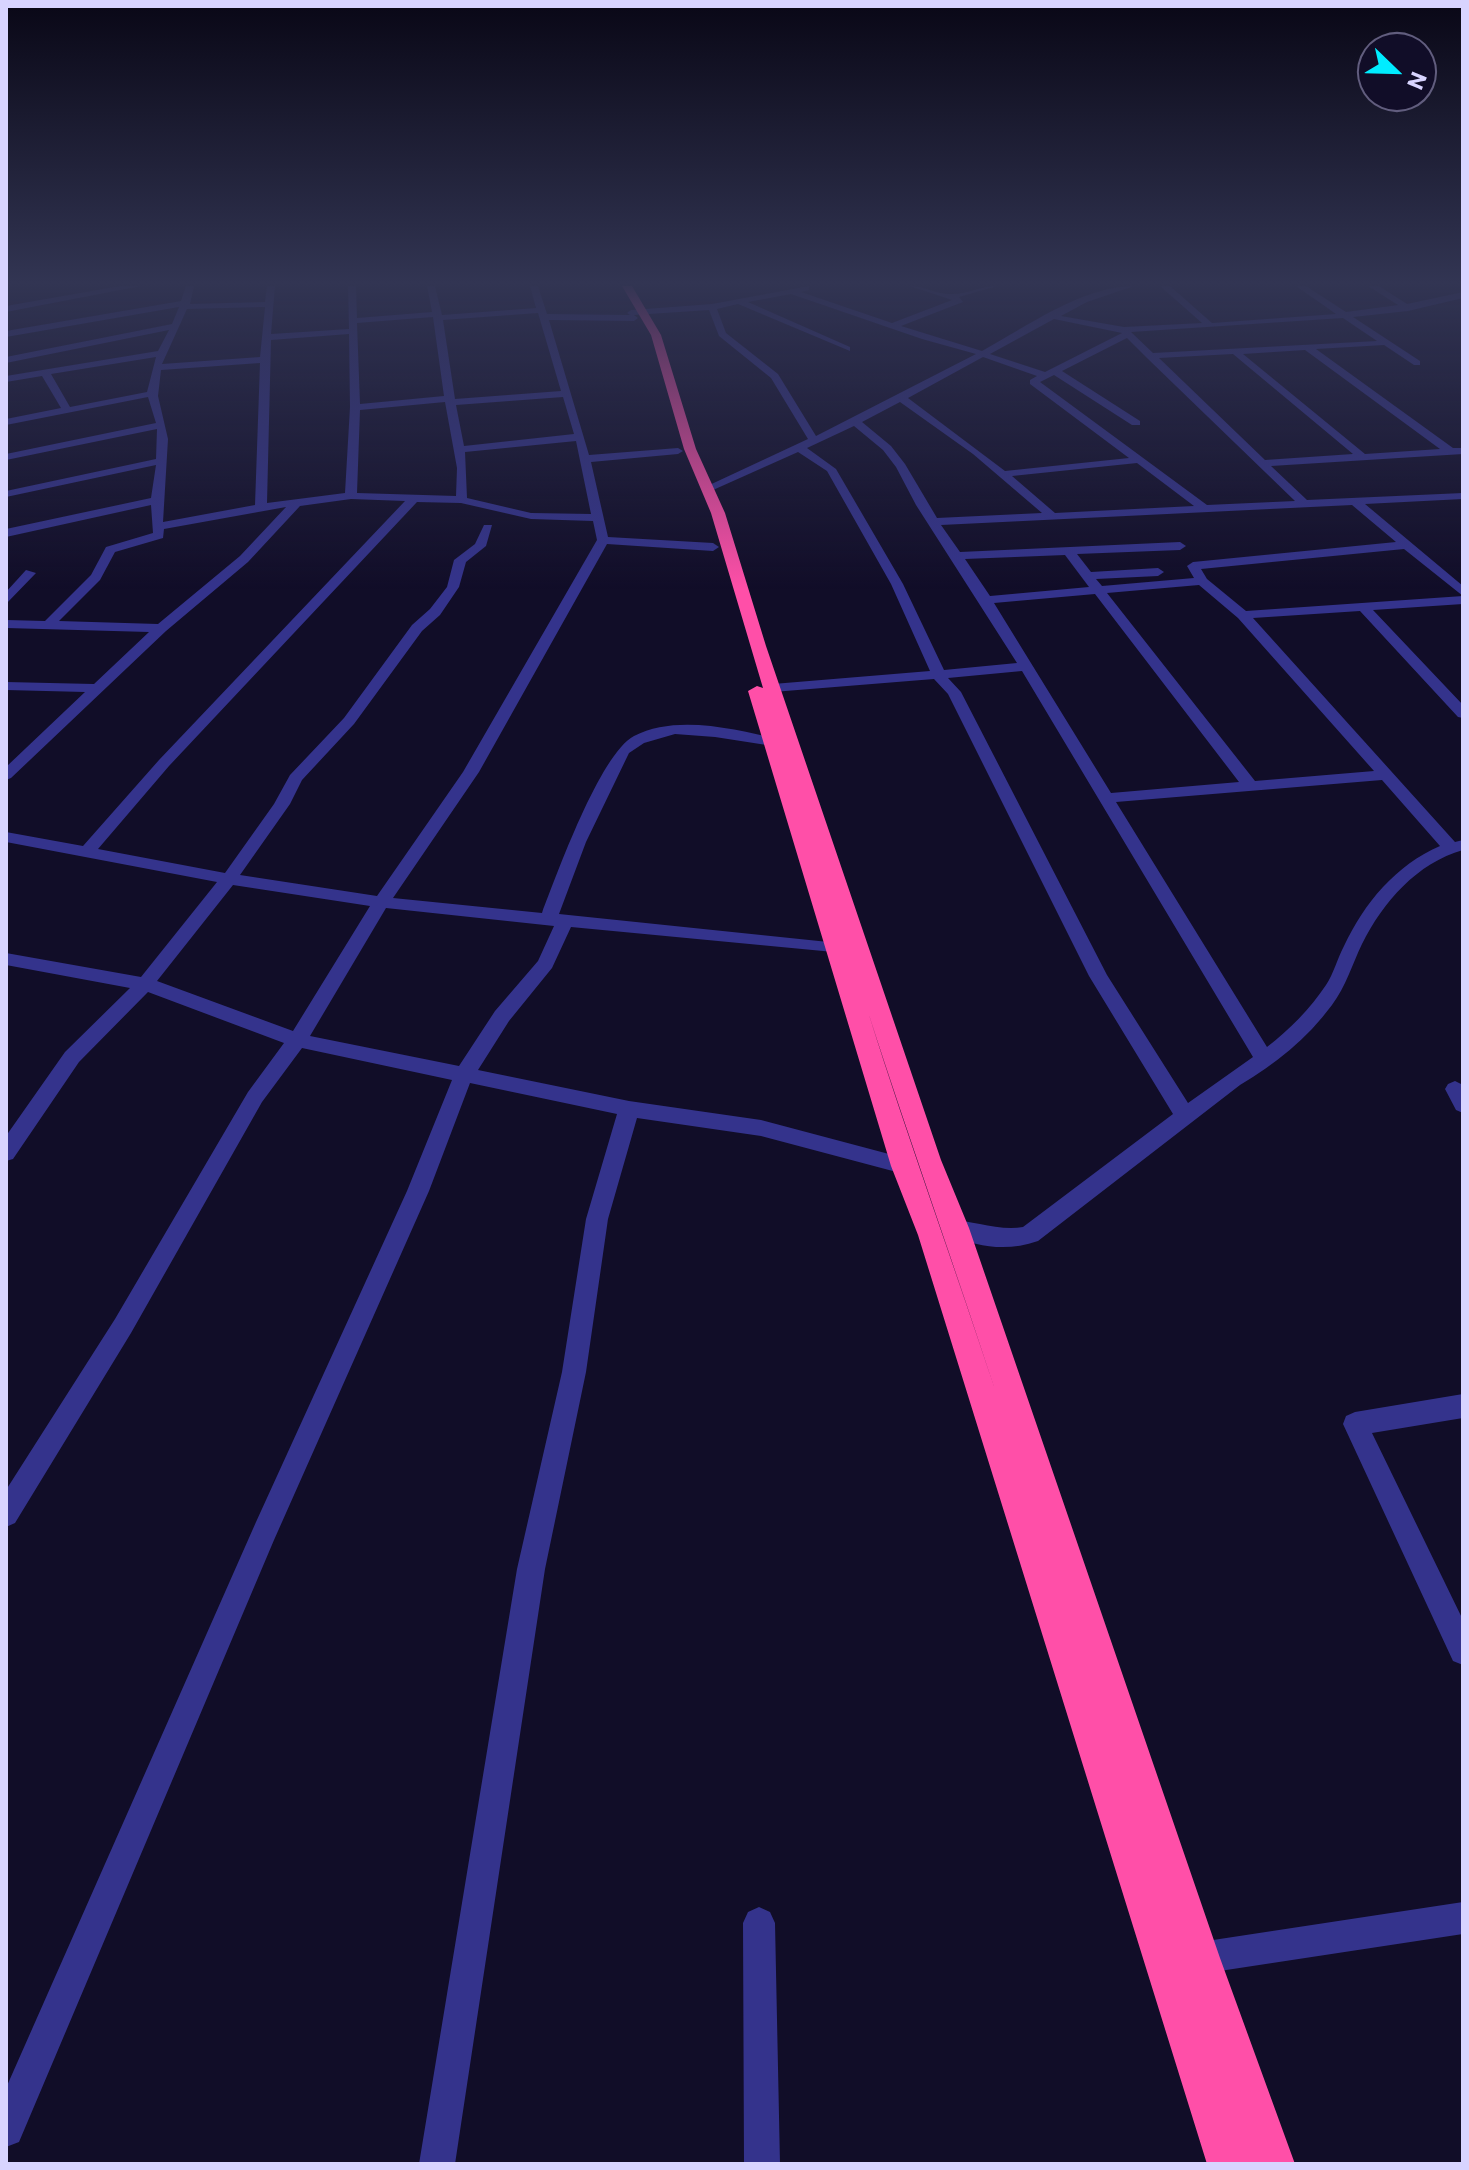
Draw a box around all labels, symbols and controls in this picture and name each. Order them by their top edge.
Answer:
north arrow [1357,32,1437,112]
text: N [1402,68,1433,94]

